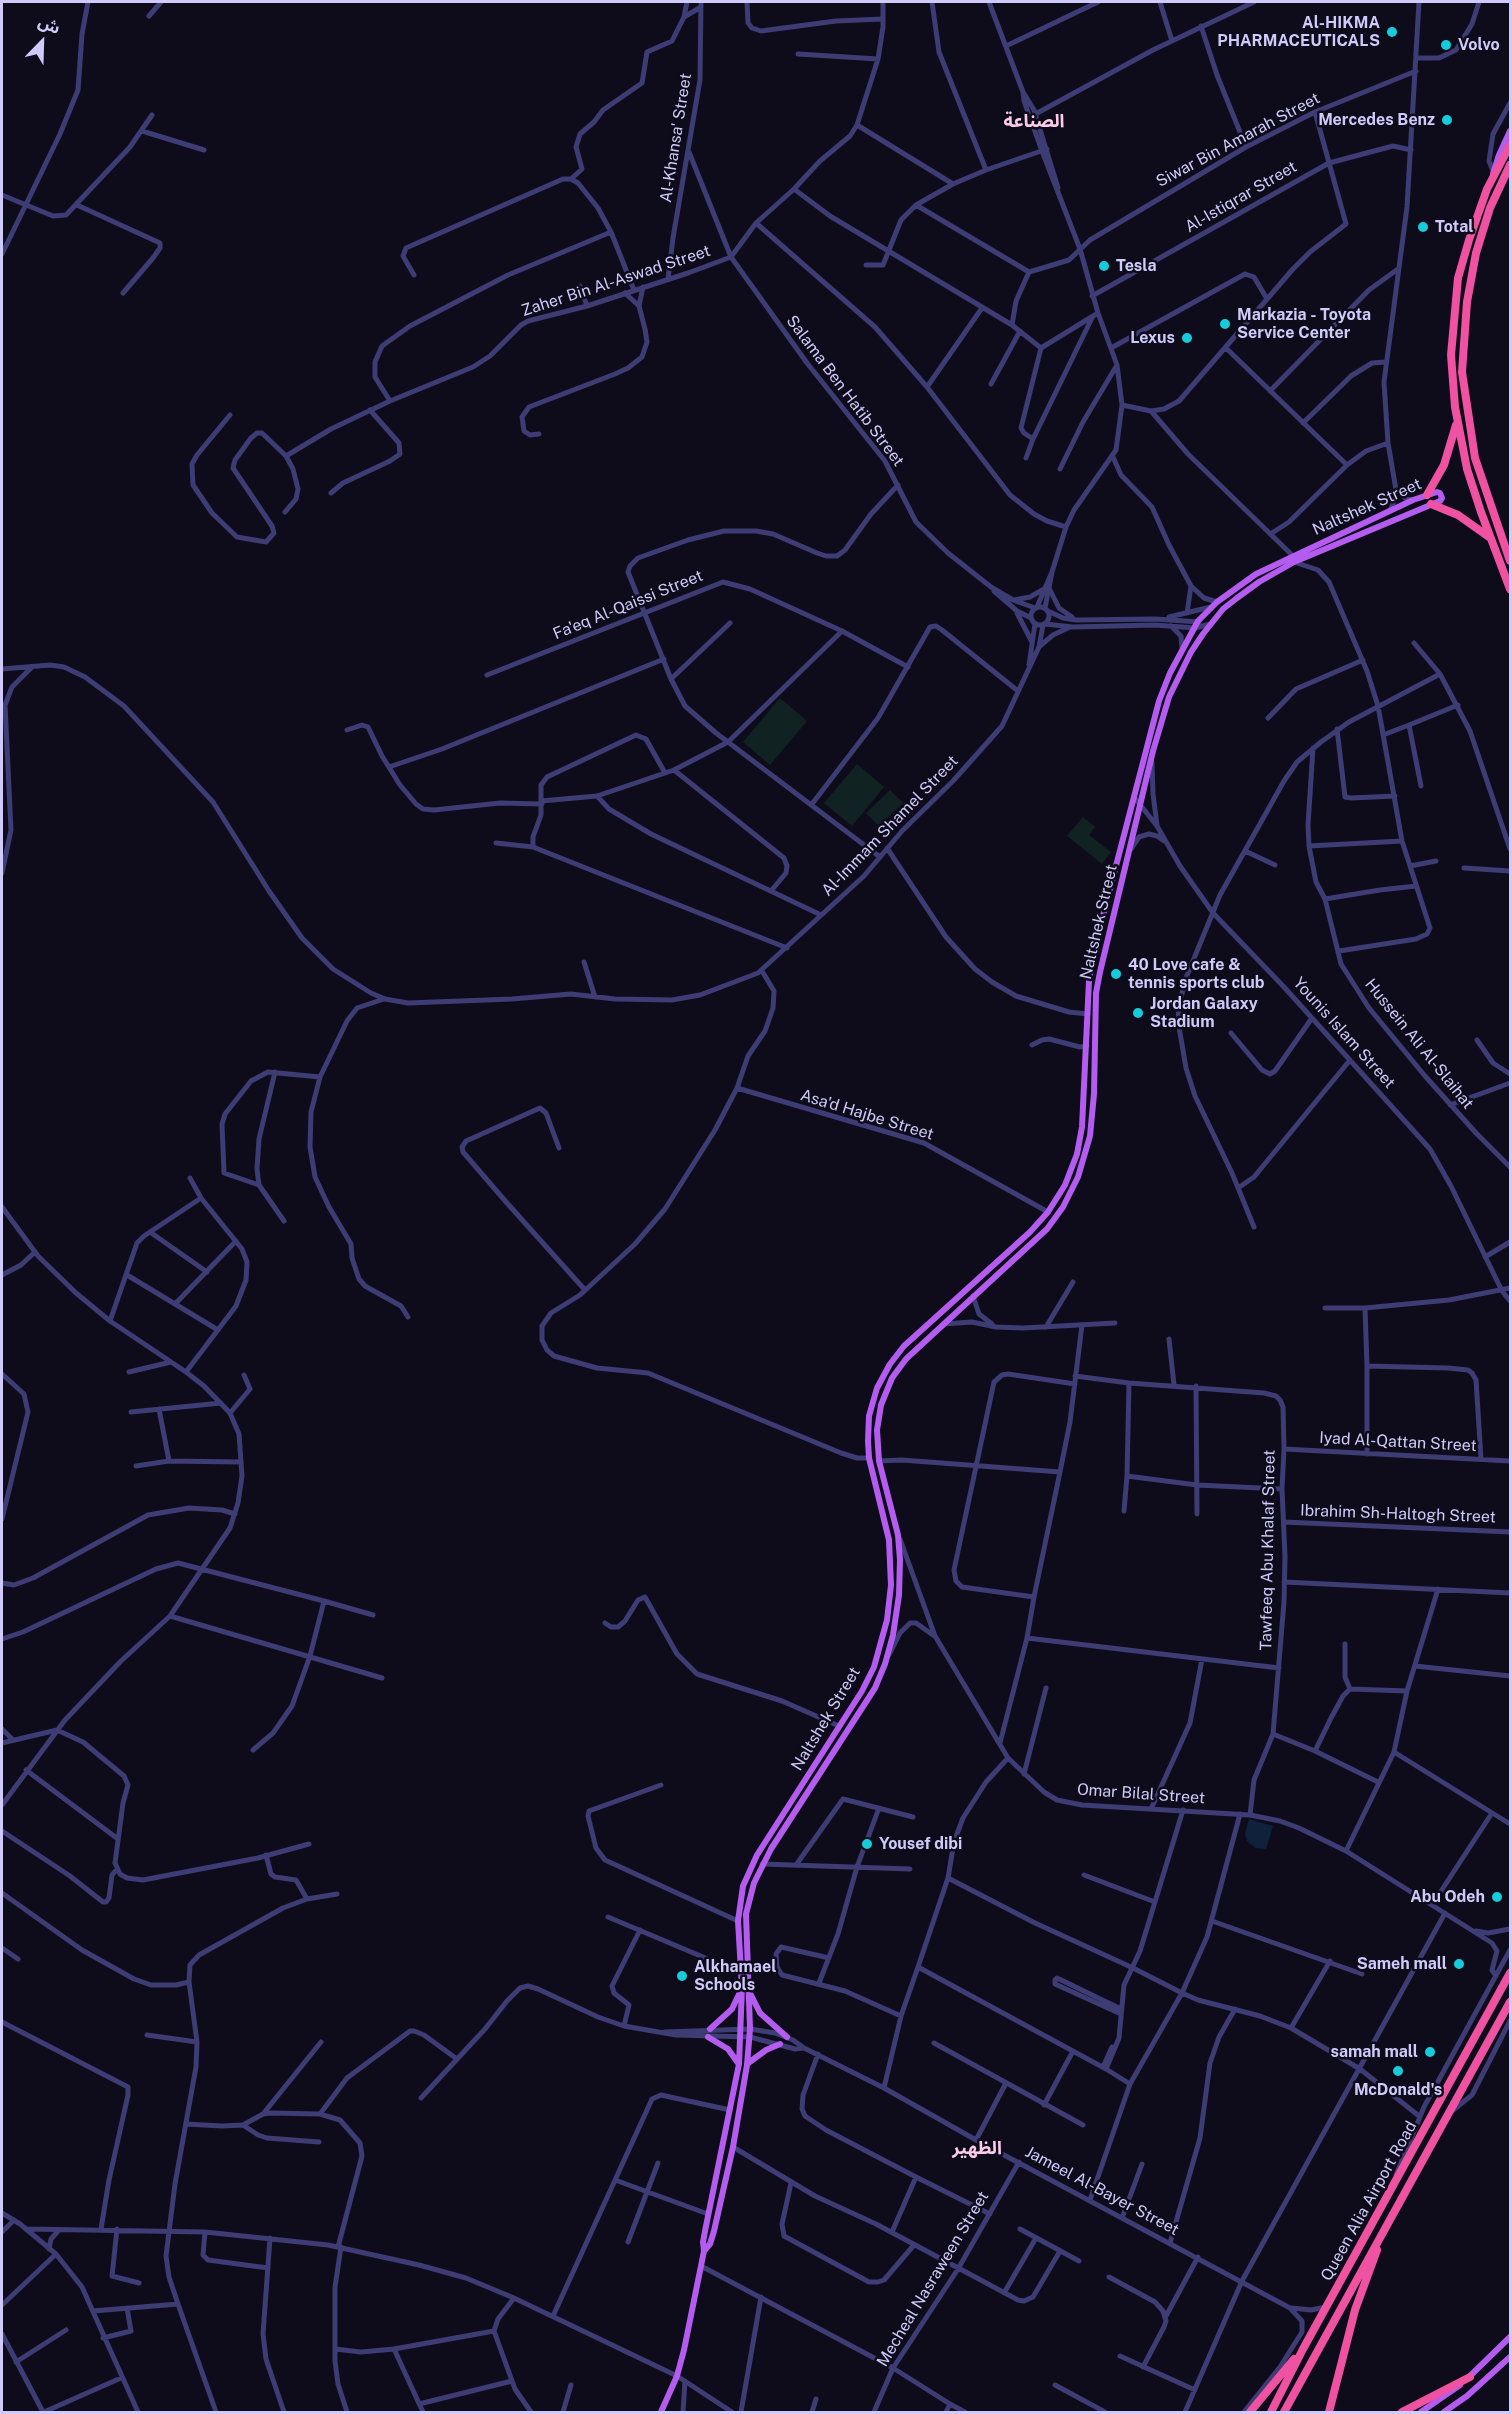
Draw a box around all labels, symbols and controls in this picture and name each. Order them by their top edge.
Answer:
north arrow [12,12,72,72]
text: ش [35,12,63,38]
place label: Al-HIKMA PHARMACEUTICALS [1217,13,1380,51]
marker: Al-HIKMA PHARMACEUTICALS [1385,25,1399,39]
place label: Volvo [1458,35,1500,55]
marker: Volvo [1439,38,1453,52]
street label: Al-Khansa' Street [656,72,696,204]
street label: Siwar Bin Amarah Street [1153,89,1323,191]
district label: الصناعة [1003,110,1065,132]
place label: Mercedes Benz [1318,110,1435,130]
marker: Mercedes Benz [1440,113,1454,127]
street label: Al-Istiqrar Street [1182,157,1300,237]
place label: Total [1435,217,1474,237]
marker: Total [1416,220,1430,234]
street label: Zaher Bin Al-Aswad Street [519,241,713,321]
place label: Tesla [1116,256,1157,276]
marker: Tesla [1097,259,1111,273]
place label: Markazia - Toyota Service Center [1237,305,1371,343]
street label: Salama Ben Hatib Street [782,312,908,470]
marker: Markazia - Toyota Service Center [1218,317,1232,331]
place label: Lexus [1130,328,1175,348]
marker: Lexus [1180,331,1194,345]
street label: Naltshek Street [1310,474,1424,540]
street label: Fa'eq Al-Qaissi Street [550,566,706,644]
street label: Al-Immam Shamel Street [818,752,962,900]
street label: Naltshek Street [1076,863,1122,981]
place label: 40 Love cafe & tennis sports club [1128,955,1265,993]
marker: 40 Love cafe & tennis sports club [1109,967,1123,981]
street label: Younis Islam Street [1289,973,1399,1093]
street label: Hussein Ali Al-Slaihat [1361,975,1477,1113]
place label: Jordan Galaxy Stadium [1150,994,1258,1032]
marker: Jordan Galaxy Stadium [1131,1006,1145,1020]
street label: Asa'd Hajbe Street [798,1086,936,1144]
street label: Iyad Al-Qattan Street [1319,1428,1477,1456]
street label: Tawfeeq Abu Khalaf Street [1257,1449,1279,1651]
street label: Ibrahim Sh-Haltogh Street [1300,1501,1496,1527]
street label: Naltshek Street [788,1664,864,1774]
street label: Omar Bilal Street [1076,1780,1206,1808]
place label: Yousef dibi [879,1834,962,1854]
marker: Yousef dibi [860,1837,874,1851]
place label: Abu Odeh [1410,1887,1485,1907]
marker: Abu Odeh [1490,1890,1504,1904]
place label: Sameh mall [1357,1954,1447,1974]
place label: Alkhamael Schools [694,1957,776,1995]
marker: Sameh mall [1452,1957,1466,1971]
marker: Alkhamael Schools [675,1969,689,1983]
place label: samah mall [1330,2042,1418,2062]
marker: samah mall [1423,2045,1437,2059]
marker: McDonald's [1391,2064,1405,2078]
place label: McDonald's [1354,2080,1442,2100]
street label: Queen Alia Airport Road [1317,2118,1421,2284]
district label: الظهير [952,2137,1002,2159]
street label: Jameel Al-Bayer Street [1022,2142,1182,2240]
street label: Mecheal Nasraween Street [873,2188,993,2370]

